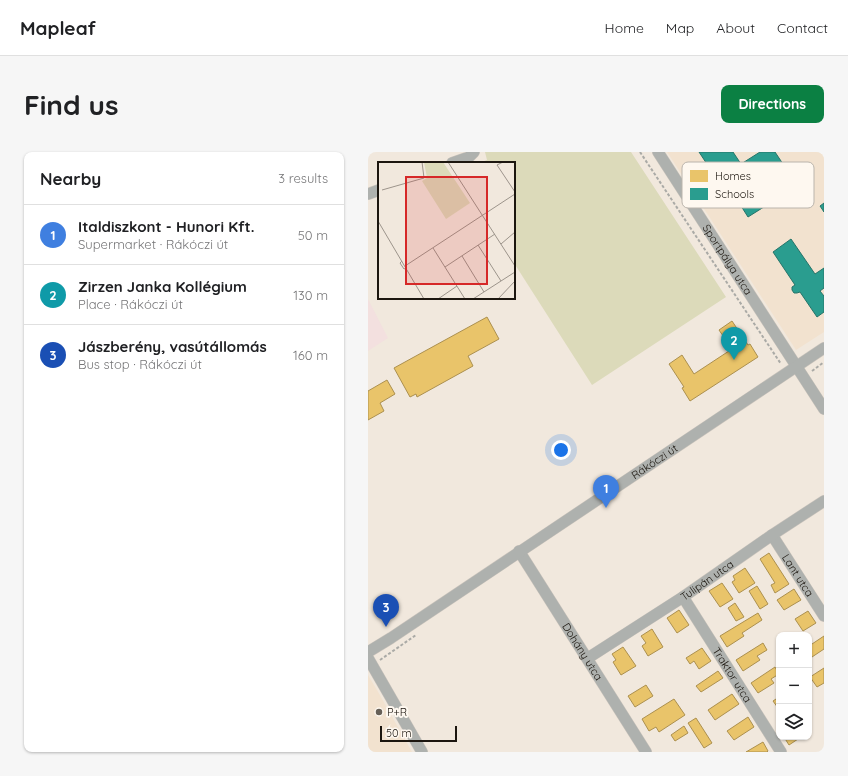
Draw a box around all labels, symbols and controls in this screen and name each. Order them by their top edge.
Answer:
text: Mapleaf [20,16,96,40]
text: Home [605,19,644,37]
text: Map [666,19,694,37]
text: About [716,19,755,37]
text: Contact [777,19,828,37]
button: Directions [721,85,824,123]
text: Find us [24,87,118,122]
inset map [378,162,515,299]
legend [682,162,814,208]
text: Nearby [40,168,101,189]
text: Homes [715,169,751,183]
text: 3 results [278,170,328,186]
text: Schools [715,187,754,201]
text: Italdiszkont - Hunori Kft. [78,217,254,236]
street label: Sportpálya utca [699,221,755,298]
text: 1 [50,227,56,243]
text: 50 m [298,227,328,243]
text: Supermarket · Rákóczi út [78,236,228,252]
text: Zirzen Janka Kollégium [78,277,247,296]
text: 2 [49,287,57,303]
text: 130 m [293,287,328,303]
text: Place · Rákóczi út [78,296,183,312]
pin: 2 [721,327,747,360]
text: Jászberény, vasútállomás [78,337,267,356]
text: 3 [50,347,56,363]
text: 160 m [293,347,328,363]
text: Bus stop · Rákóczi út [78,356,202,372]
your location [551,440,571,460]
street label: Rákóczi út [629,441,681,482]
pin: 1 [593,475,619,508]
street label: Lant utca [779,551,817,599]
street label: Tulipán utca [678,557,736,604]
pin: 3 [373,594,399,627]
street label: Dohány utca [559,620,606,683]
map controls [776,632,812,740]
button: + [776,632,812,668]
street label: Traktor utca [710,645,755,705]
button: − [776,668,812,704]
button: layers [776,704,812,740]
place label: P+R [387,705,407,719]
marker: P+R [374,707,384,717]
scale bar [380,724,457,743]
text: 50 m [386,726,412,740]

